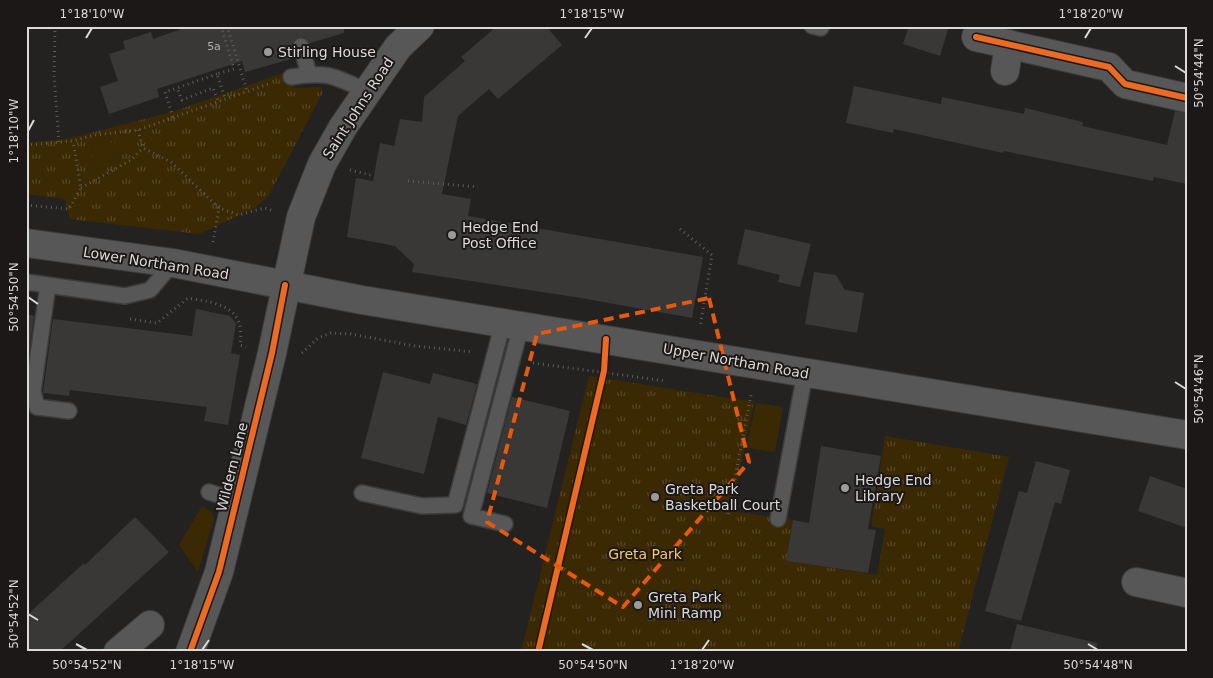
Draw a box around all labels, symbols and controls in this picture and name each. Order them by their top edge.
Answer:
text: 1°18'10"W [60,7,125,21]
text: 1°18'15"W [560,7,625,21]
text: 1°18'20"W [1059,7,1124,21]
text: 50°54'44"N [1192,38,1206,108]
house number: 5a [207,40,221,53]
place label: Stirling House [278,44,376,60]
marker: Stirling House [262,46,274,58]
street label: Saint Johns Road [319,54,397,162]
text: 1°18'10"W [7,98,21,163]
place label: Hedge End Post Office [462,219,539,251]
marker: Hedge End Post Office [446,229,458,241]
street label: Lower Northam Road [82,244,230,282]
text: 50°54'50"N [7,262,21,332]
street label: Upper Northam Road [662,340,810,382]
text: 50°54'46"N [1192,354,1206,424]
street label: Wildern Lane [213,421,251,513]
place label: Hedge End Library [855,472,932,504]
place label: Greta Park Basketball Court [665,481,781,513]
marker: Hedge End Library [839,482,851,494]
marker: Greta Park Basketball Court [649,491,661,503]
park label: Greta Park [608,546,683,562]
text: 50°54'52"N [7,579,21,649]
place label: Greta Park Mini Ramp [648,589,723,621]
marker: Greta Park Mini Ramp [632,599,644,611]
text: 50°54'52"N [52,658,122,672]
text: 1°18'15"W [170,658,235,672]
text: 50°54'50"N [558,658,628,672]
text: 1°18'20"W [670,658,735,672]
text: 50°54'48"N [1063,658,1133,672]

